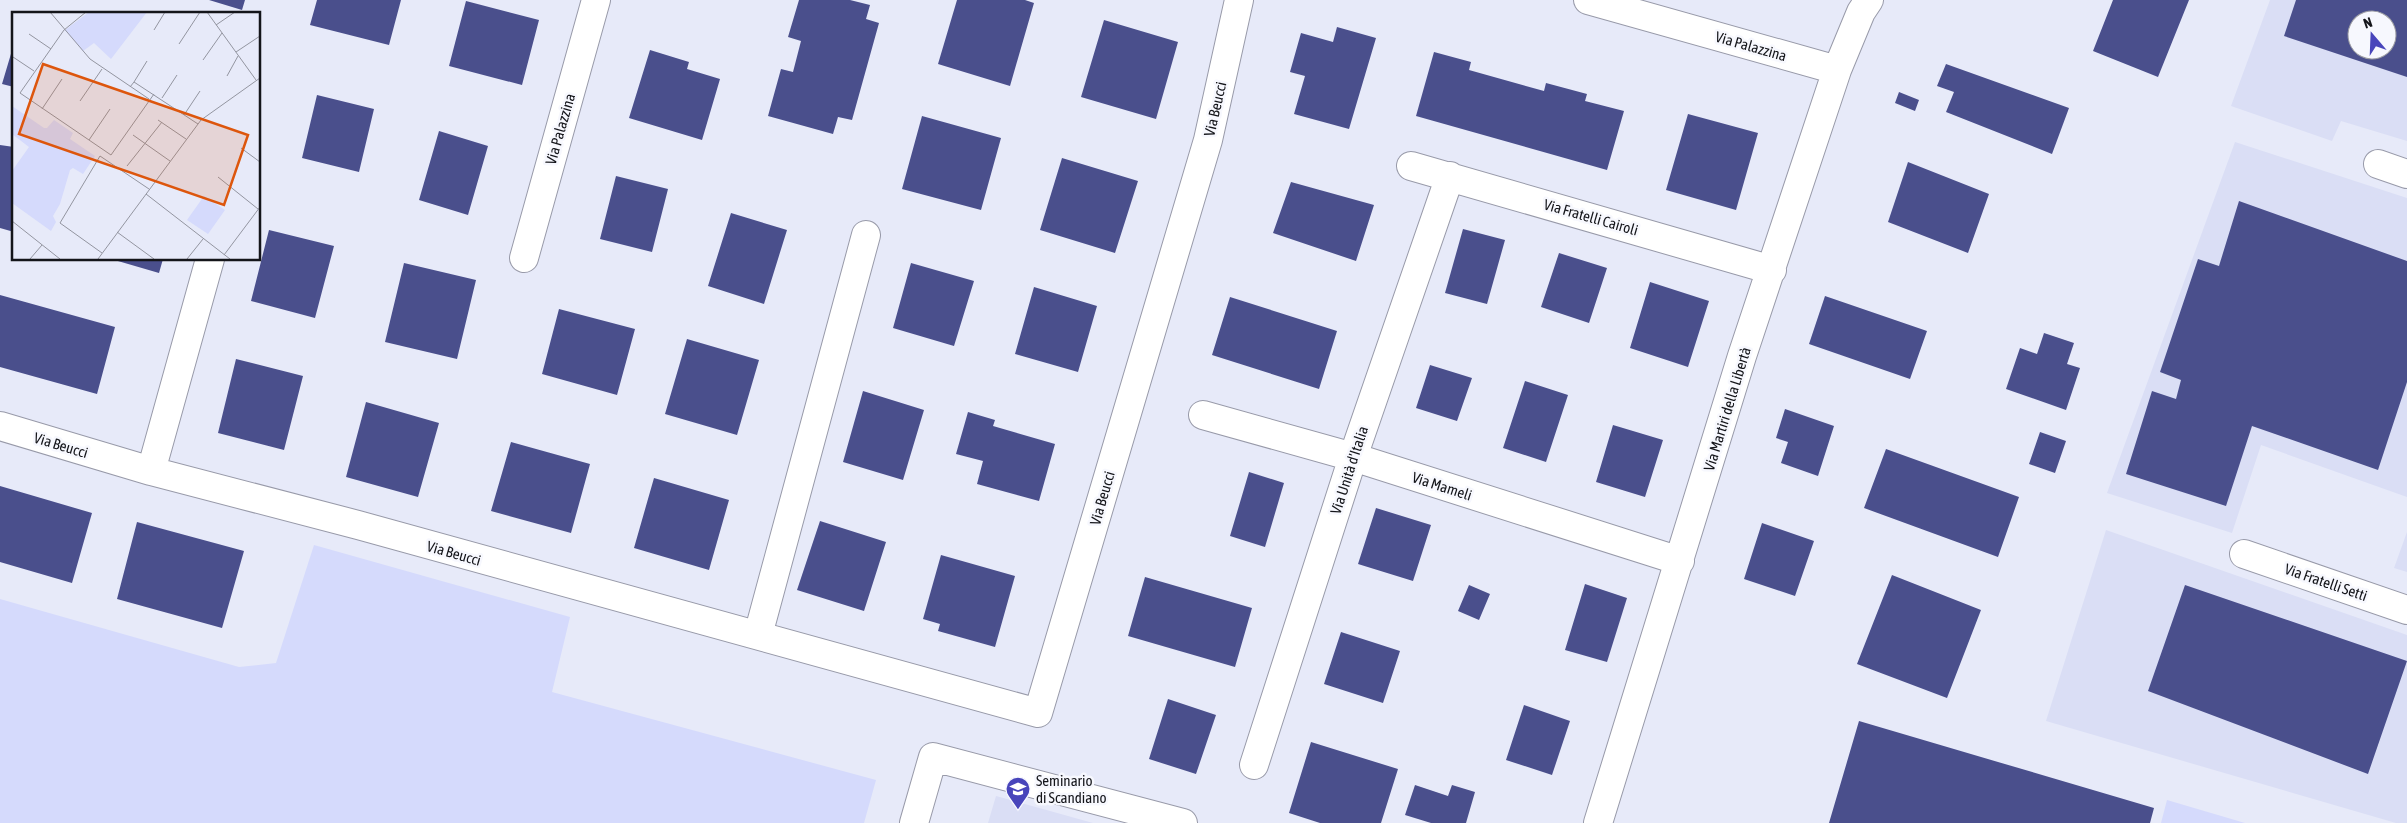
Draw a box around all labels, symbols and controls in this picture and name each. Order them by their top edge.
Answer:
north arrow [2347,10,2397,60]
inset map [12,12,260,260]
text: N [2361,14,2374,32]
street label: Via Palazzina [1713,28,1789,64]
street label: Via Beucci [1200,80,1230,138]
street label: Via Palazzina [542,91,578,167]
street label: Via Fratelli Cairoli [1542,195,1640,239]
street label: Via Martiri della Libertà [1700,345,1754,473]
street label: Via Unità d'Italia [1327,424,1371,516]
street label: Via Beucci [32,429,90,461]
street label: Via Mameli [1410,468,1474,504]
street label: Via Beucci [1086,469,1118,527]
street label: Via Beucci [425,537,483,569]
street label: Via Fratelli Setti [2282,560,2370,604]
place label: Seminario di Scandiano [1036,772,1107,806]
school or university icon: Seminario di Scandiano [1005,776,1031,810]

